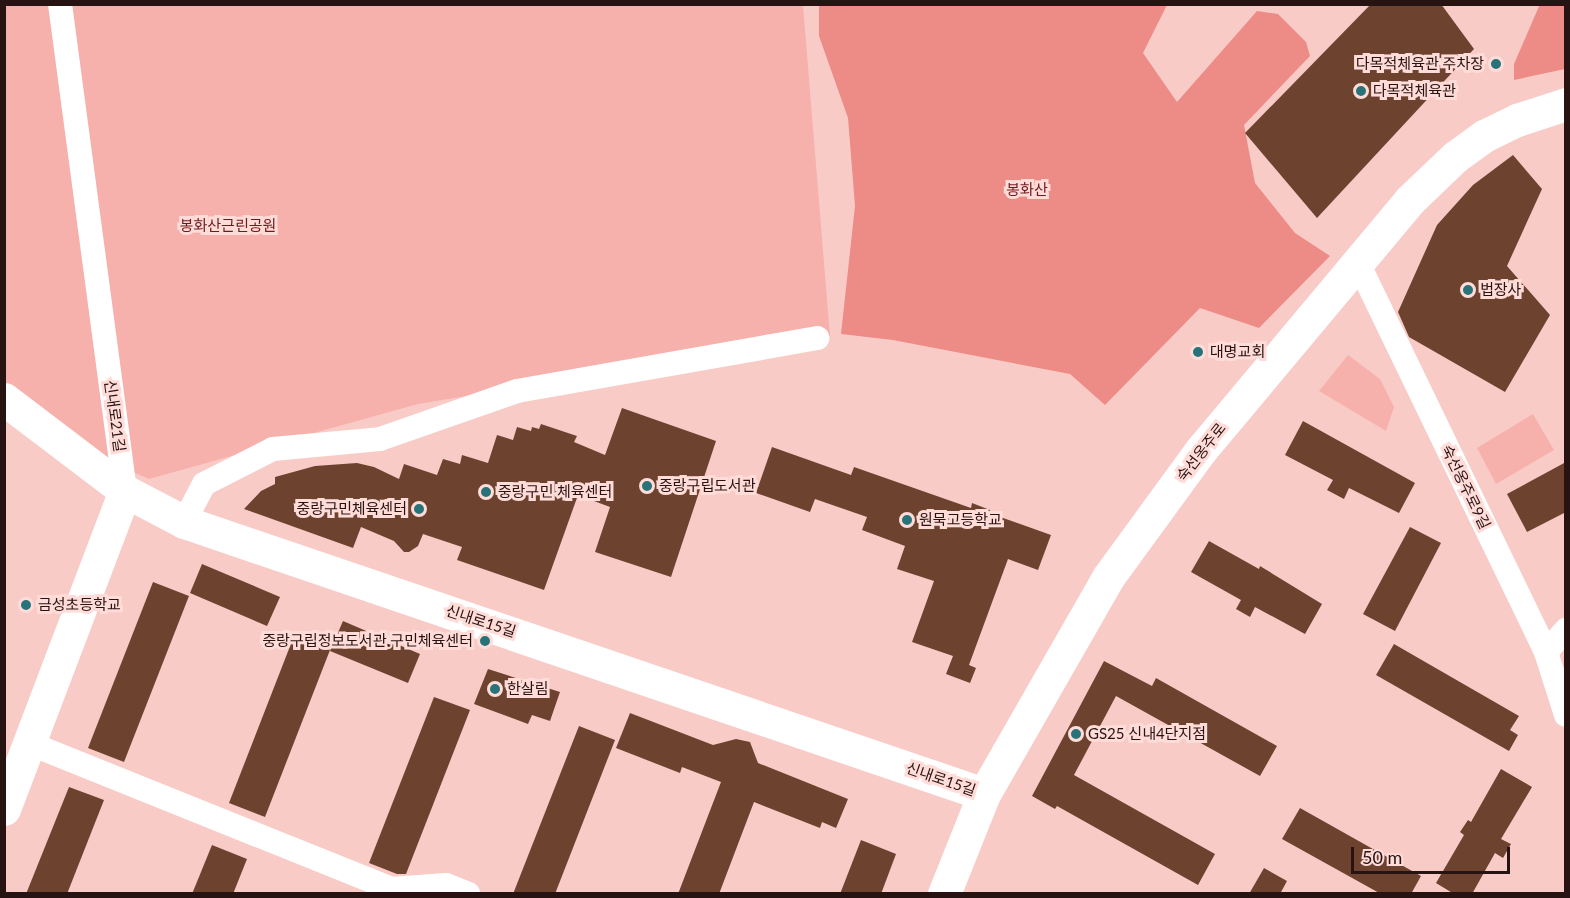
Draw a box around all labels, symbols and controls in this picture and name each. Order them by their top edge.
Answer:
place label: 다목적체육관 주차장 [1356,55,1484,73]
marker: 다목적체육관 주차장 [1489,57,1503,71]
place label: 다목적체육관 [1373,82,1456,100]
marker: 다목적체육관 [1354,84,1368,98]
park label: 봉화산 [1006,181,1048,199]
park label: 봉화산근린공원 [180,217,276,235]
place label: 법장사 [1480,281,1521,299]
marker: 법장사 [1461,283,1475,297]
place label: 대명교회 [1210,343,1265,361]
marker: 대명교회 [1191,345,1205,359]
street label: 신내로21길 [101,379,129,453]
street label: 숙선옹주로 [1173,419,1229,485]
street label: 숙선옹주로9길 [1438,442,1494,532]
place label: 중랑구립도서관 [659,477,756,495]
marker: 중랑구립도서관 [640,479,654,493]
place label: 중랑구민 체육센터 [498,483,612,501]
marker: 중랑구민 체육센터 [479,485,493,499]
place label: 중랑구민체육센터 [297,500,407,518]
marker: 중랑구민체육센터 [412,502,426,516]
place label: 원묵고등학교 [919,511,1002,529]
marker: 원묵고등학교 [900,513,914,527]
place label: 금성초등학교 [38,596,121,614]
marker: 금성초등학교 [19,598,33,612]
street label: 신내로15길 [444,601,518,641]
place label: 중랑구립정보도서관.구민체육센터 [262,632,473,650]
marker: 중랑구립정보도서관.구민체육센터 [478,634,492,648]
place label: 한살림 [507,680,548,698]
marker: 한살림 [488,682,502,696]
place label: GS25 신내4단지점 [1088,725,1206,743]
marker: GS25 신내4단지점 [1069,727,1083,741]
street label: 신내로15길 [904,759,978,799]
scale bar [1354,835,1513,873]
text: 50 m [1362,846,1402,868]

